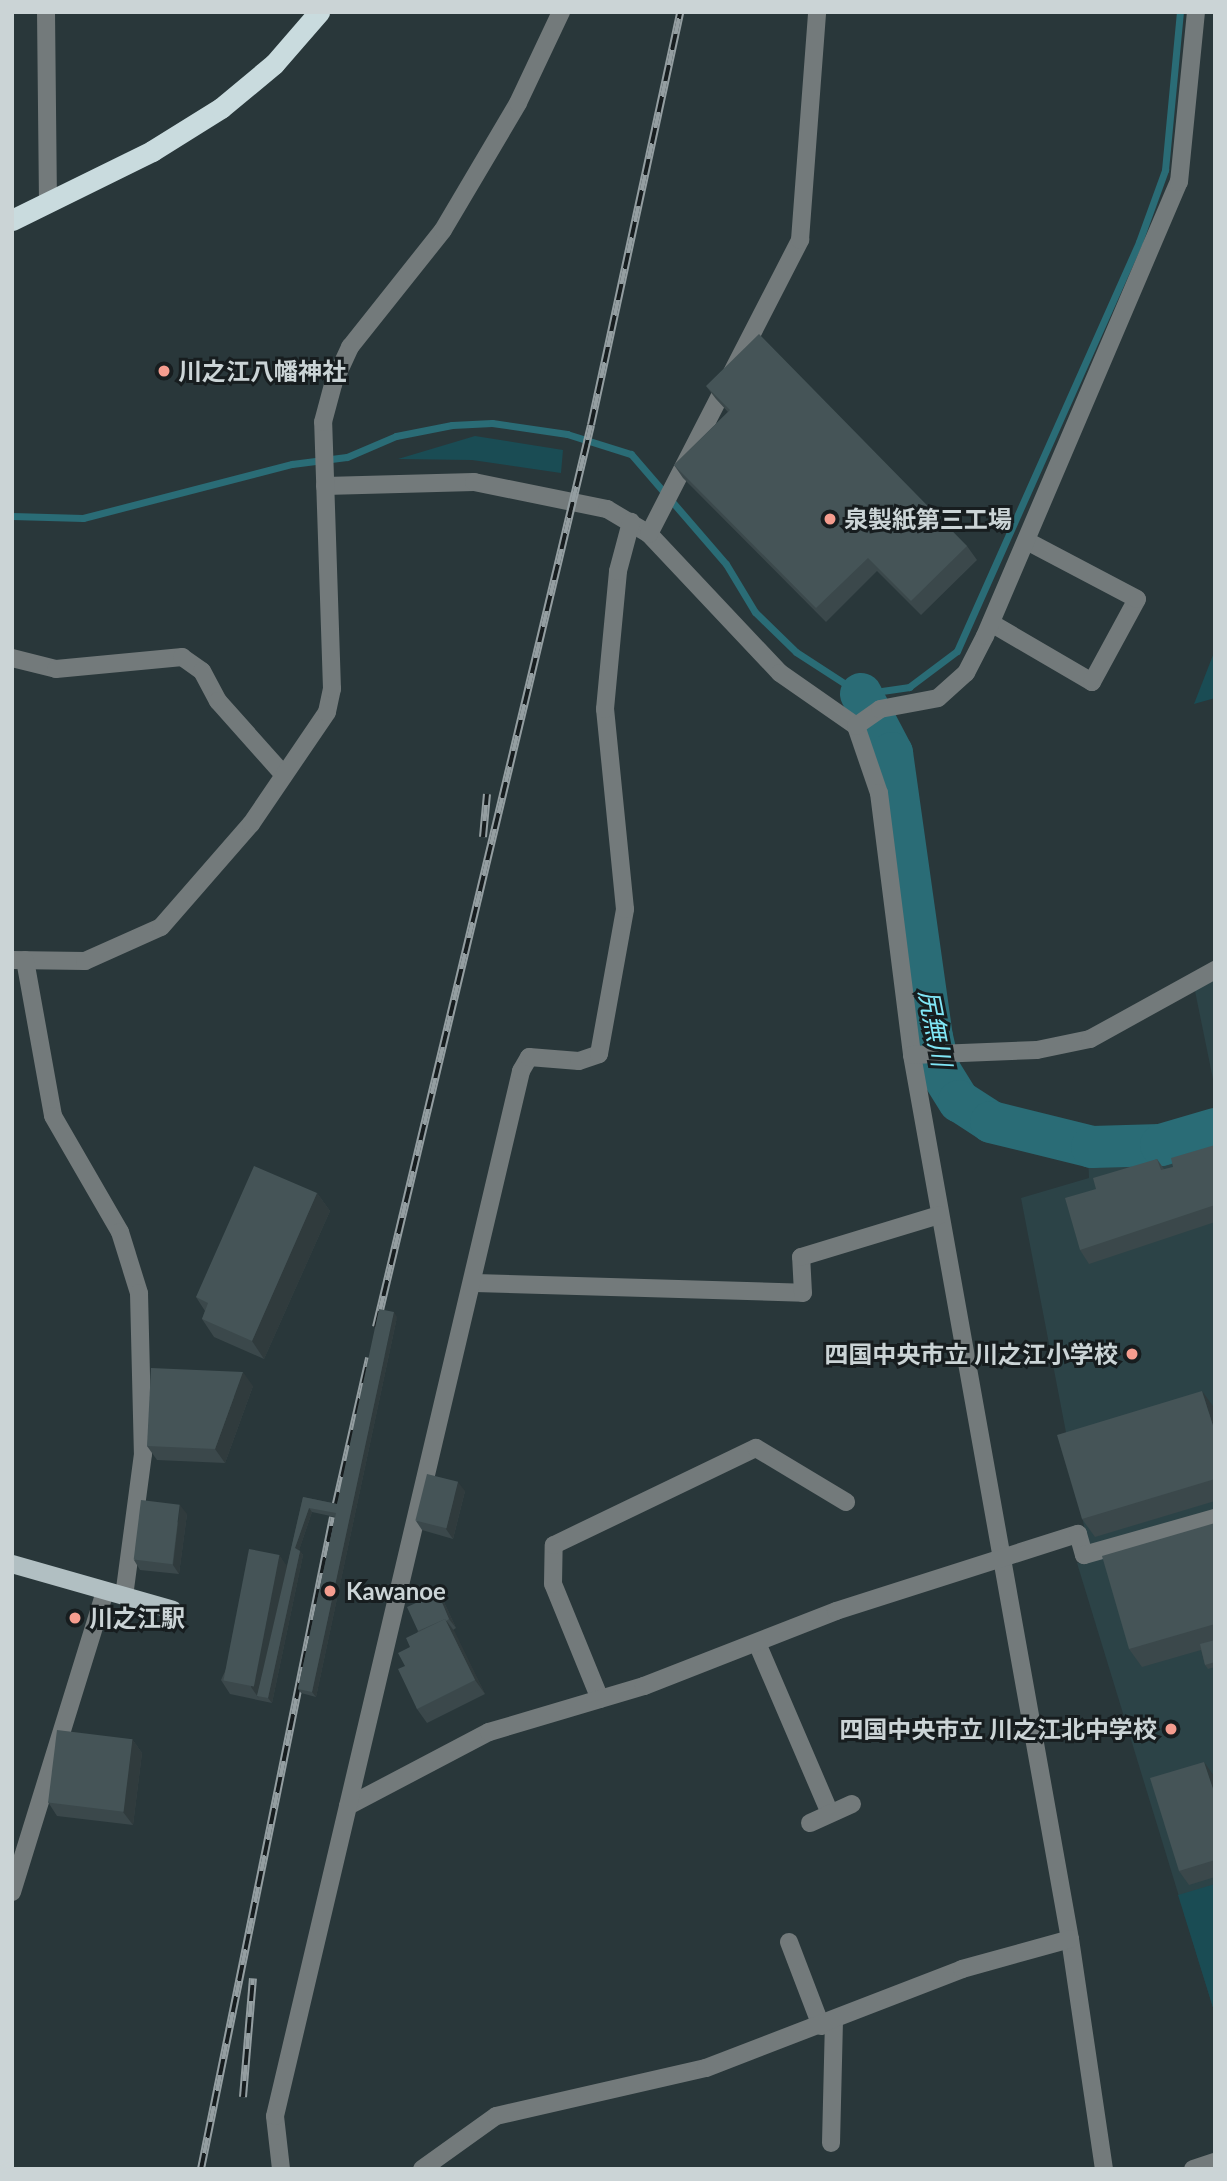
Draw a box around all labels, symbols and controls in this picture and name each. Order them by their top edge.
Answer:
place label: 川之江八幡神社 [178,357,346,385]
marker: 川之江八幡神社 [156,363,172,379]
place label: 泉製紙第三工場 [844,505,1012,533]
marker: 泉製紙第三工場 [822,511,838,527]
water label: 尻無川 [912,987,958,1069]
place label: 四国中央市立 川之江小学校 [824,1340,1118,1368]
marker: 四国中央市立 川之江小学校 [1124,1346,1140,1362]
place label: Kawanoe [346,1577,446,1605]
marker: Kawanoe [320,1581,340,1601]
place label: 川之江駅 [89,1604,185,1632]
marker: 川之江駅 [67,1610,83,1626]
place label: 四国中央市立 川之江北中学校 [839,1715,1157,1743]
marker: 四国中央市立 川之江北中学校 [1163,1721,1179,1737]

